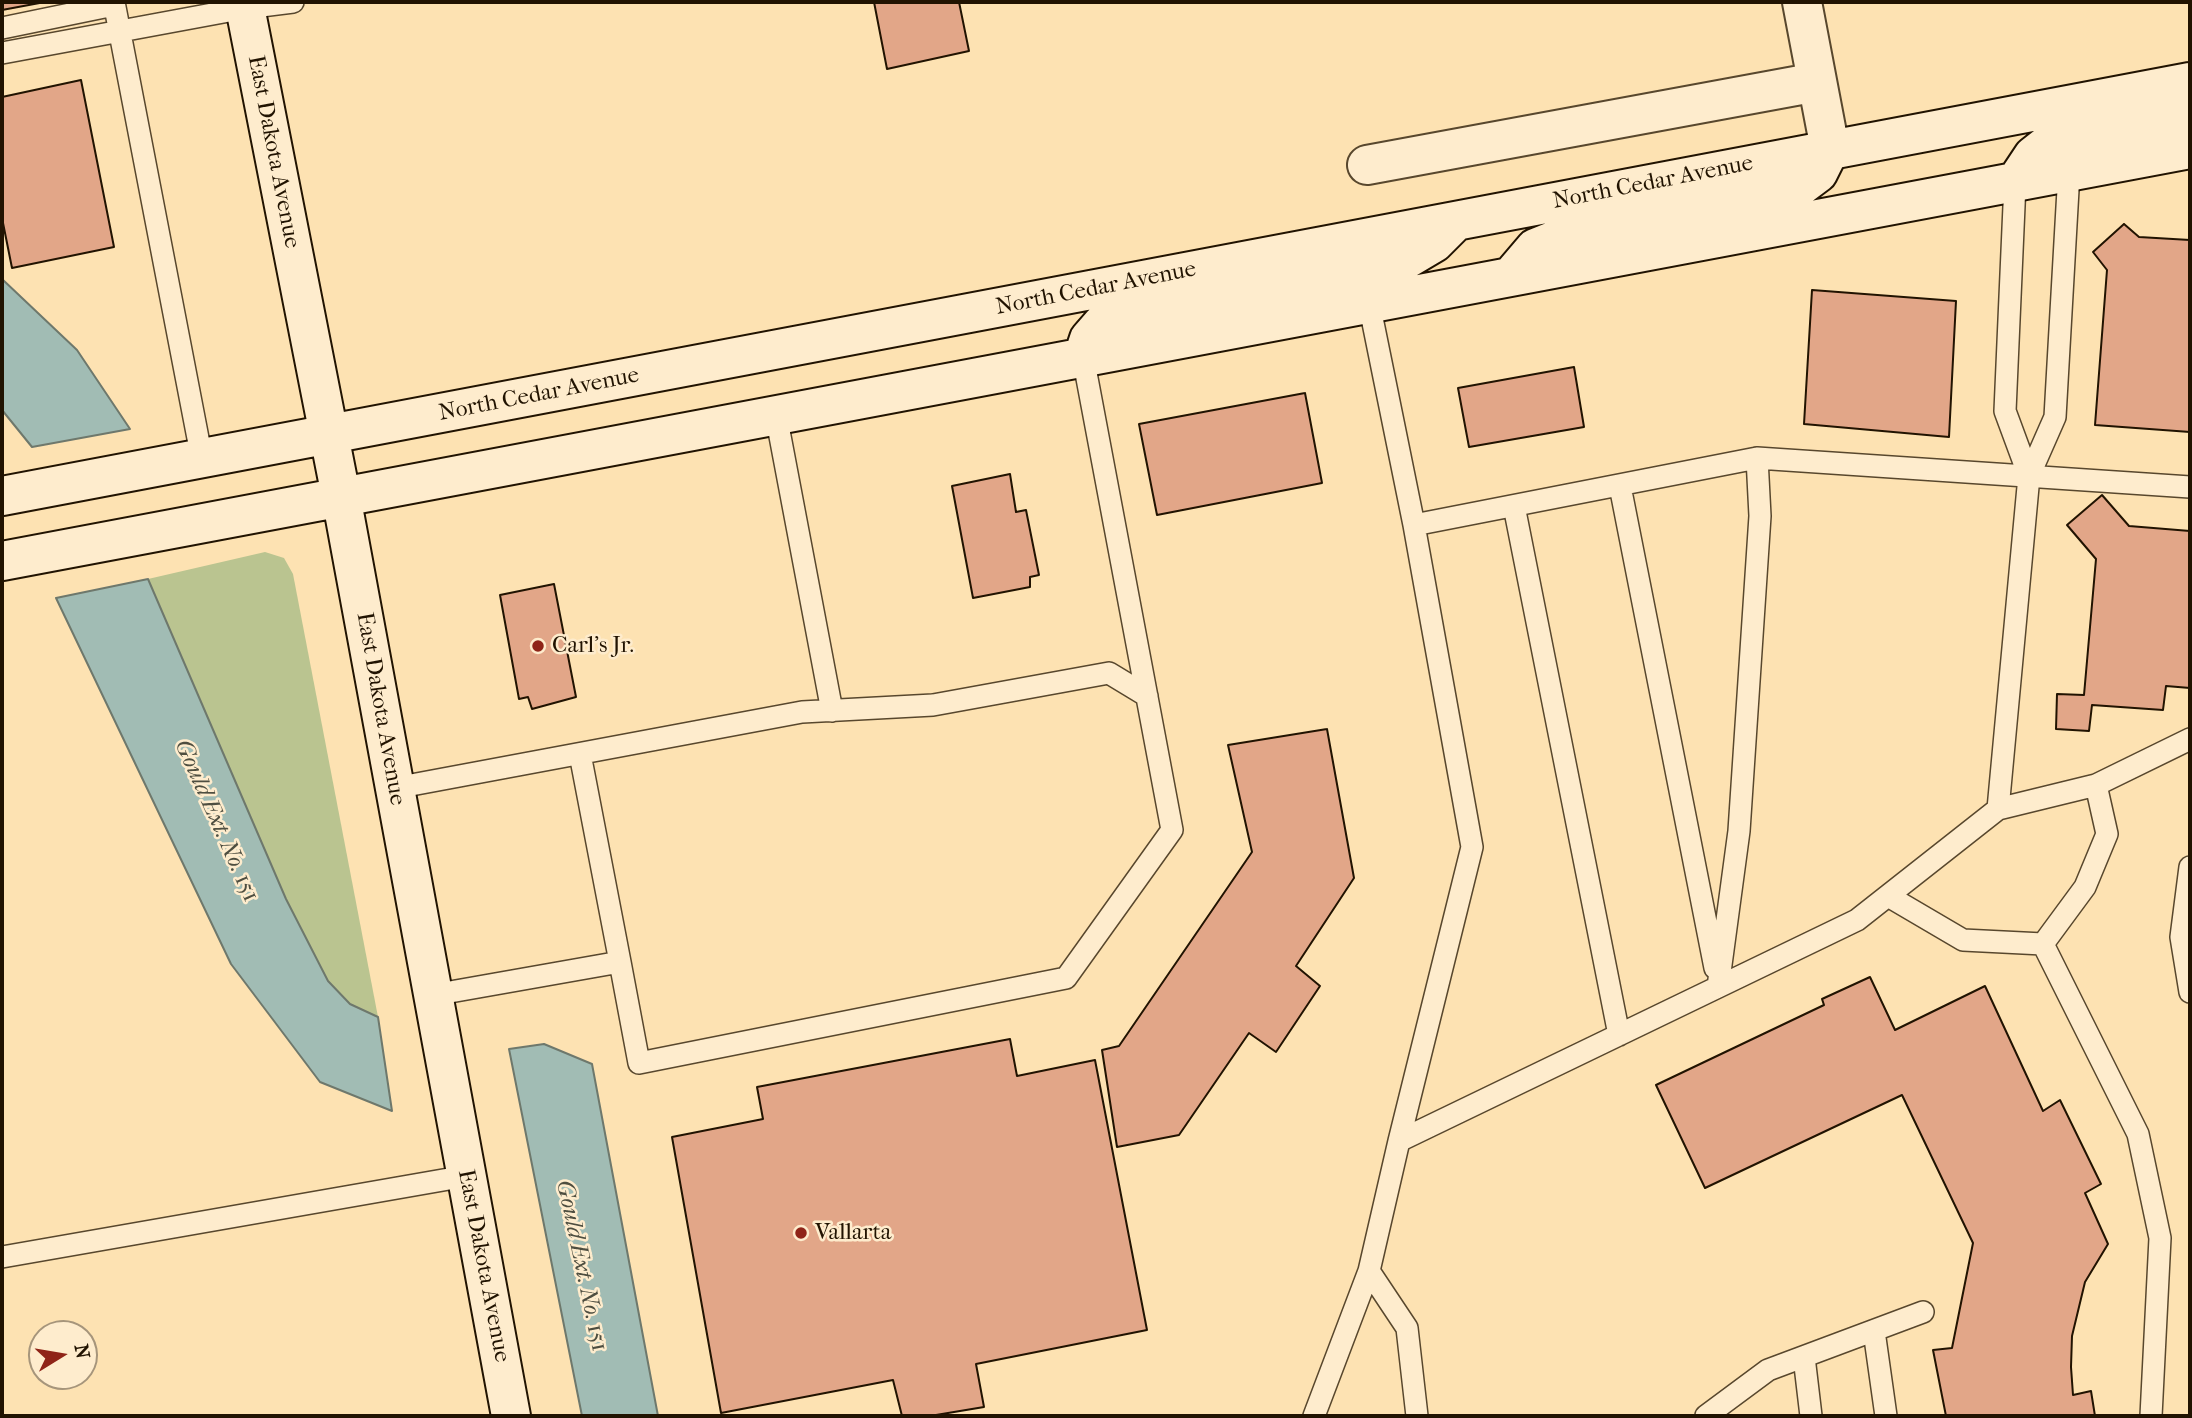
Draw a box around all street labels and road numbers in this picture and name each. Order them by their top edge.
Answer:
street label: East Dakota Avenue [241,53,305,251]
street label: North Cedar Avenue [1551,150,1755,216]
street label: North Cedar Avenue [994,256,1198,322]
street label: North Cedar Avenue [437,362,641,428]
street label: East Dakota Avenue [349,610,411,808]
street label: East Dakota Avenue [451,1167,515,1365]

